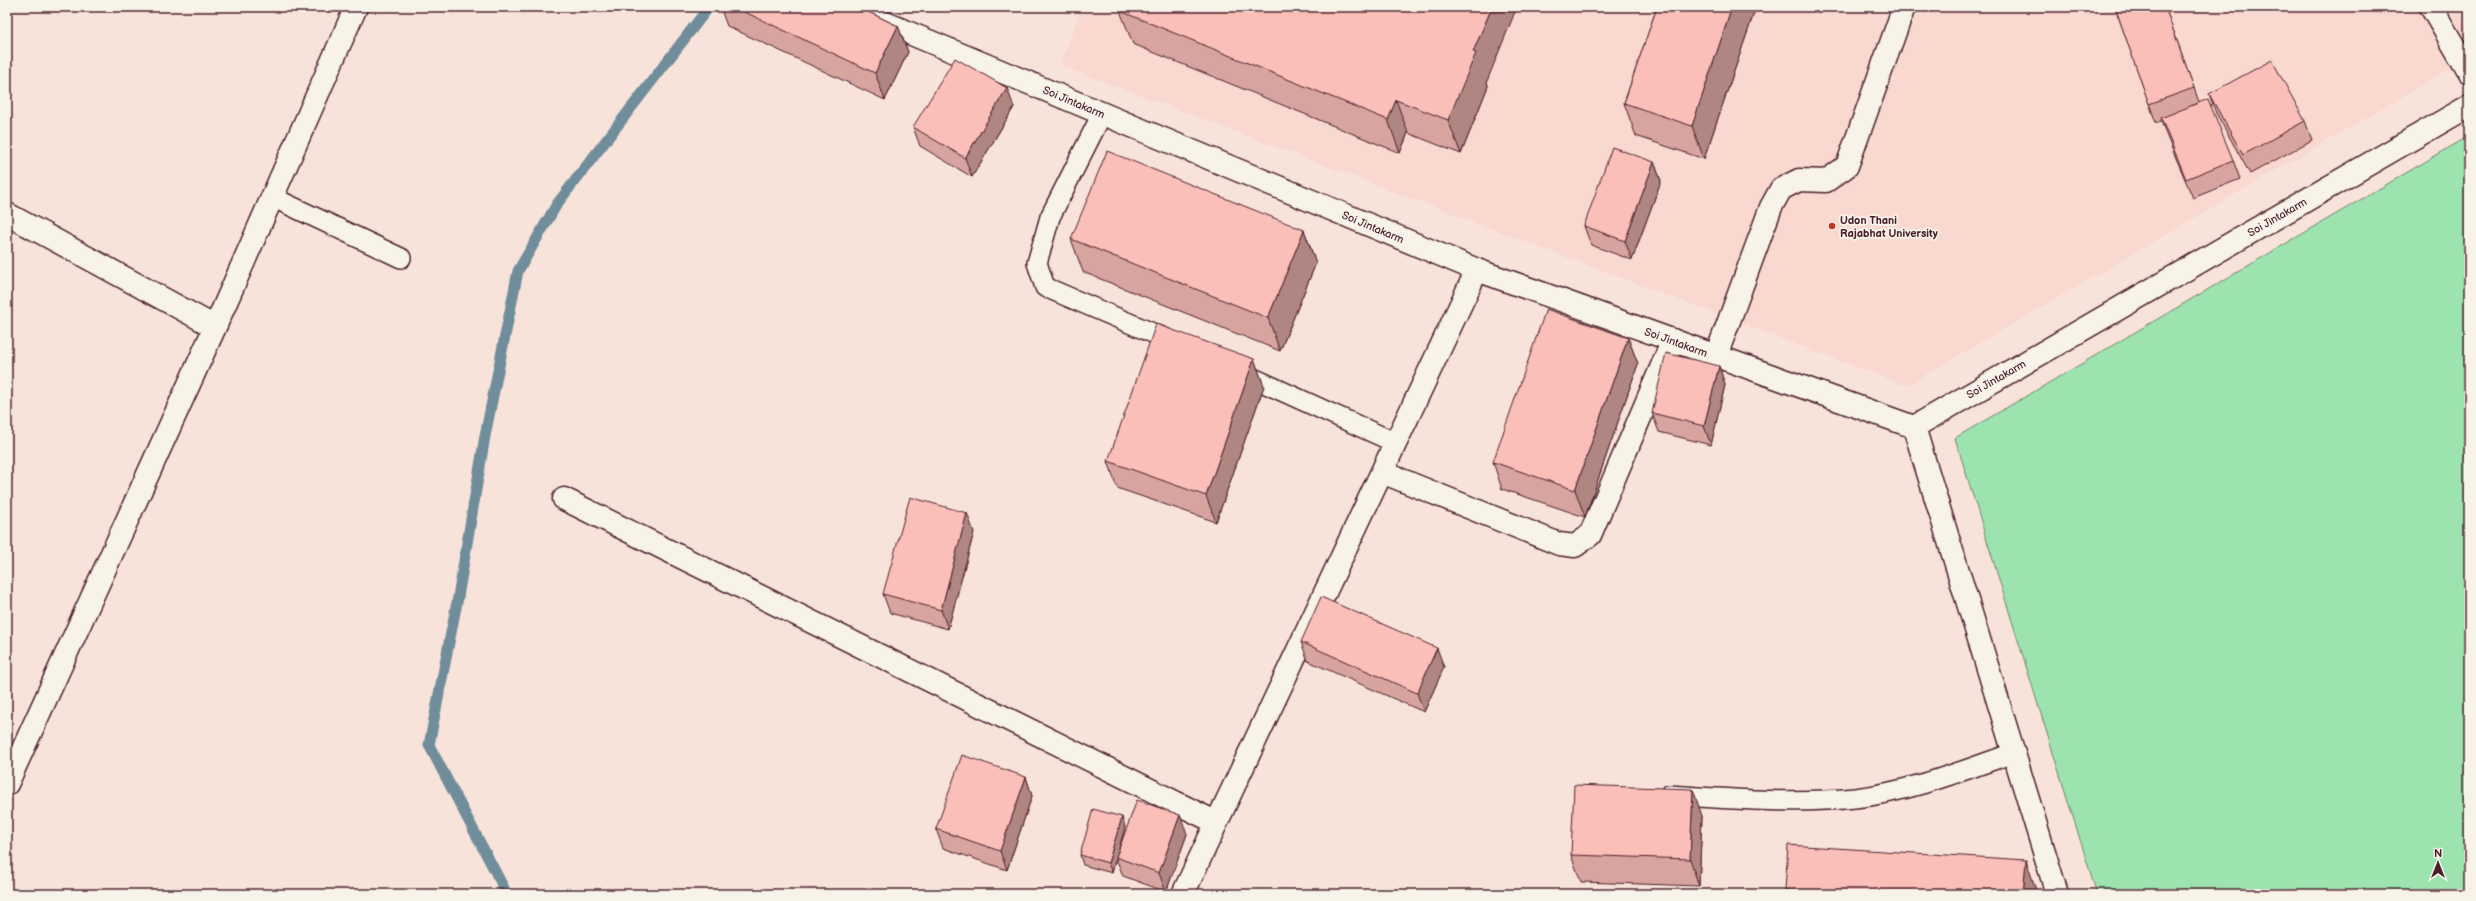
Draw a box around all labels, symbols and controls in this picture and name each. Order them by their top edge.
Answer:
street label: Soi Jintakarm [1041,84,1107,121]
street label: Soi Jintakarm [2245,195,2309,240]
street label: Soi Jintakarm [1340,209,1406,246]
place label: Udon Thani Rajabhat University [1840,214,1938,240]
marker: Udon Thani Rajabhat University [1827,221,1837,231]
street label: Soi Jintakarm [1642,325,1709,360]
street label: Soi Jintakarm [1964,357,2028,402]
north arrow [2418,843,2458,883]
text: N [2434,847,2442,860]

